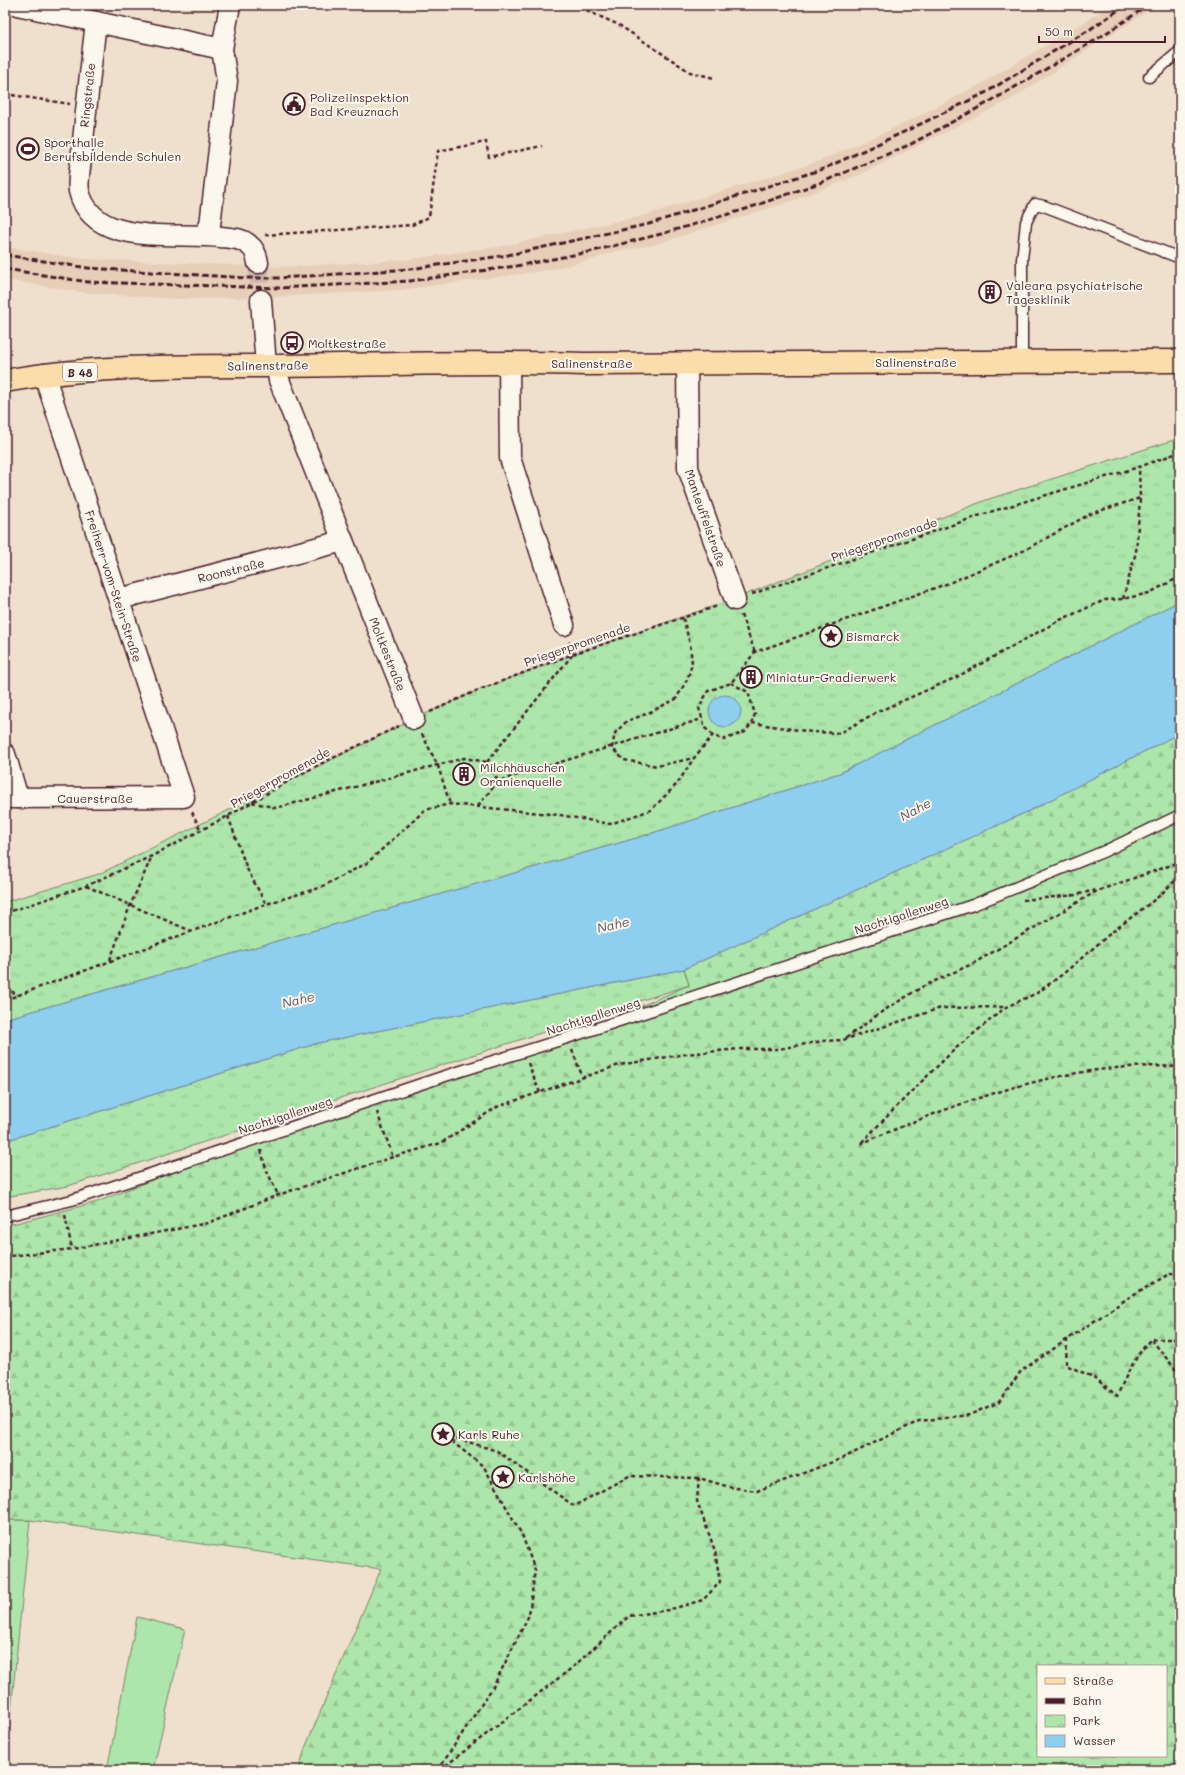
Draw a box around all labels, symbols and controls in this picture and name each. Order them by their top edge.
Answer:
scale bar [1039,18,1165,44]
text: 50 m [1045,23,1073,39]
street label: Ringstraße [76,62,98,128]
place label: Polizeiinspektion Bad Kreuznach [310,89,409,119]
public building icon: Polizeiinspektion Bad Kreuznach [281,91,307,117]
place label: Sporthalle Berufsbildende Schulen [44,134,181,164]
sports icon: Sporthalle Berufsbildende Schulen [15,136,41,162]
place label: Valeara psychiatrische Tagesklinik [1006,277,1143,307]
building icon: Valeara psychiatrische Tagesklinik [977,279,1003,305]
bus stop icon: Moltkestraße [279,330,305,356]
place label: Moltkestraße [308,335,386,351]
street label: Salinenstraße [875,354,957,370]
street label: Salinenstraße [551,355,633,371]
street label: Salinenstraße [227,356,309,374]
road number: B 48 [63,363,97,381]
street label: Manteuffelstraße [682,467,730,569]
street label: Freiherr-vom-Stein-Straße [82,508,146,664]
street label: Priegerpromenade [829,513,939,565]
street label: Roonstraße [196,554,266,586]
street label: Moltkestraße [366,615,410,693]
street label: Priegerpromenade [522,618,632,670]
place icon: Bismarck [818,623,844,649]
place label: Bismarck [846,628,899,644]
building icon: Miniatur-Gradierwerk [738,664,764,690]
place label: Miniatur-Gradierwerk [766,669,896,685]
street label: Priegerpromenade [227,743,333,811]
place label: Milchhäuschen Oranienquelle [480,759,565,789]
building icon: Milchhäuschen Oranienquelle [451,761,477,787]
street label: Cauerstraße [57,790,133,806]
water label: Nahe [896,794,934,824]
street label: Nachtigallenweg [852,892,950,938]
water label: Nahe [595,912,631,936]
water label: Nahe [280,987,316,1011]
street label: Nachtigallenweg [544,993,642,1039]
street label: Nachtigallenweg [236,1092,334,1138]
place icon: Karls Ruhe [430,1421,456,1447]
place label: Karls Ruhe [458,1426,520,1442]
place icon: Karlshöhe [490,1464,516,1490]
place label: Karlshöhe [518,1469,576,1485]
legend [1037,1665,1167,1757]
text: Straße [1073,1672,1114,1688]
text: Bahn [1073,1692,1101,1708]
text: Park [1073,1712,1100,1728]
text: Wasser [1073,1732,1116,1748]

